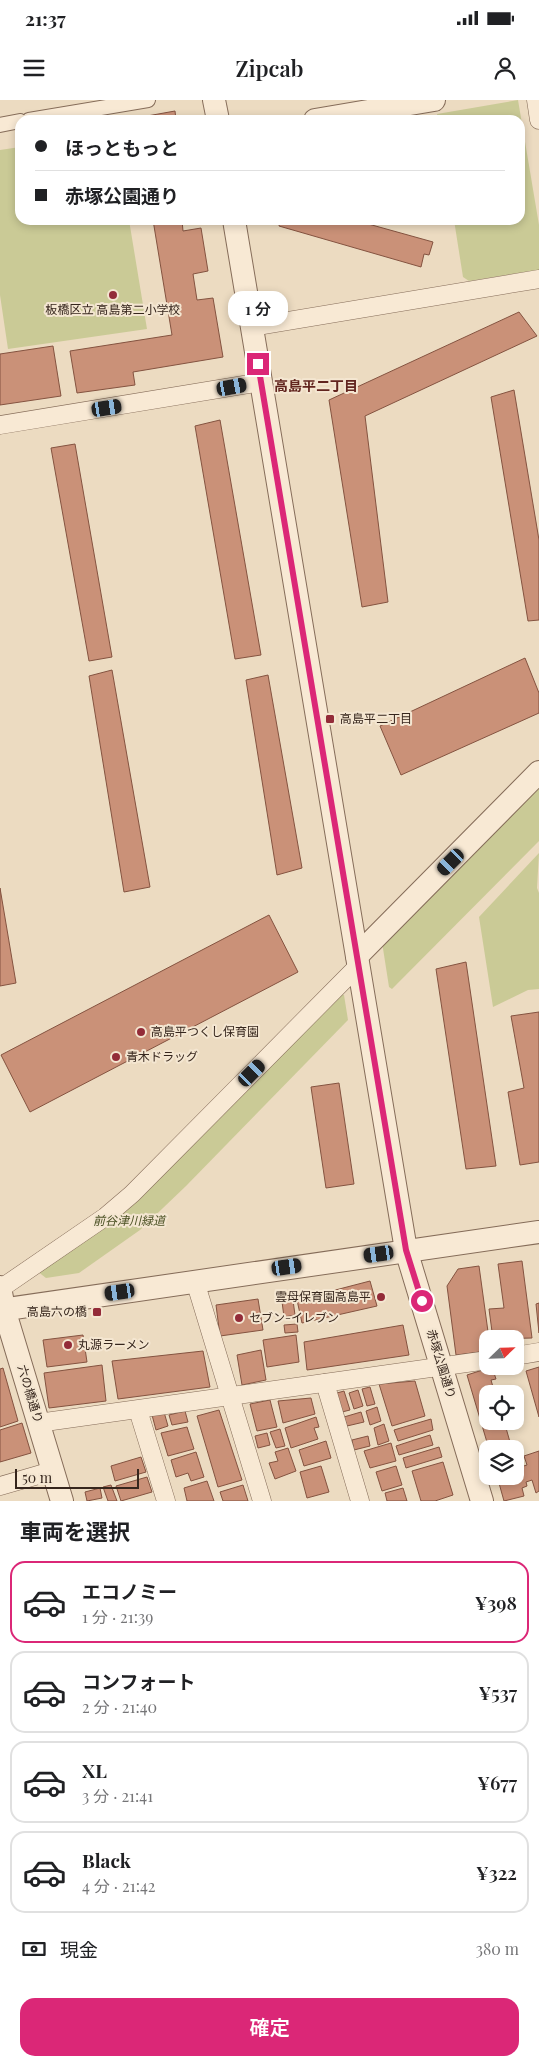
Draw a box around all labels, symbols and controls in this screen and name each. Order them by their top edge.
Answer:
text: 21:37 [25,5,66,31]
text: Zipcab [236,53,303,83]
icon: menu [20,54,48,82]
icon: person [491,54,519,82]
text: ほっともっと [65,134,179,160]
text: 赤塚公園通り [65,182,179,208]
marker: 板橋区立 高島第二小学校 [107,289,119,301]
callout: 1 分 [228,292,288,326]
text: 1 分 [245,298,271,319]
place label: 板橋区立 高島第二小学校 [46,301,181,317]
route end [247,353,269,375]
district label: 高島平二丁目 [274,376,358,395]
car [215,377,248,397]
car [91,398,122,418]
place label: 高島平二丁目 [340,710,412,726]
marker: 高島平二丁目 [324,713,336,725]
car [435,846,466,878]
place label: 高島平つくし保育園 [151,1023,259,1039]
marker: 高島平つくし保育園 [135,1026,147,1038]
place label: 青木ドラッグ [126,1048,198,1064]
marker: 青木ドラッグ [110,1051,122,1063]
car [236,1057,267,1089]
park label: 前谷津川緑道 [93,1212,167,1228]
car [363,1244,394,1264]
car [271,1257,302,1277]
car [104,1282,135,1302]
place label: 雲母保育園高島平 [275,1288,371,1304]
route start [411,1290,433,1312]
marker: 雲母保育園高島平 [375,1291,387,1303]
place label: 高島六の橋 [27,1303,87,1319]
marker: 高島六の橋 [91,1306,103,1318]
place label: セブン-イレブン [249,1309,339,1325]
marker: セブン-イレブン [233,1312,245,1324]
street label: 赤塚公園通り [424,1327,460,1400]
north arrow [479,1330,524,1375]
map controls [479,1330,524,1485]
place label: 丸源ラーメン [78,1336,150,1352]
marker: 丸源ラーメン [62,1339,74,1351]
street label: 六の橋通り [15,1363,47,1425]
button: locate [479,1385,524,1430]
button: layers [479,1440,524,1485]
scale bar [15,1466,139,1489]
text: 50 m [22,1468,52,1487]
text: 車両を選択 [20,1516,130,1546]
text: エコノミー [82,1578,177,1604]
icon: car [22,1580,67,1625]
text: ¥398 [475,1589,517,1615]
text: 1 分 · 21:39 [82,1606,153,1627]
text: コンフォート [82,1668,195,1694]
icon: car [22,1670,67,1715]
text: ¥537 [479,1679,517,1705]
text: 2 分 · 21:40 [82,1696,157,1717]
text: XL [82,1757,107,1783]
icon: car [22,1760,67,1805]
text: ¥677 [477,1769,517,1795]
text: 3 分 · 21:41 [82,1785,153,1806]
text: Black [82,1847,131,1873]
icon: car [22,1850,67,1895]
text: ¥322 [476,1859,517,1885]
text: 4 分 · 21:42 [82,1875,156,1896]
icon: cash [20,1935,48,1963]
text: 現金 [60,1936,98,1962]
text: 380 m [476,1938,519,1959]
button: 確定 [20,1998,519,2056]

